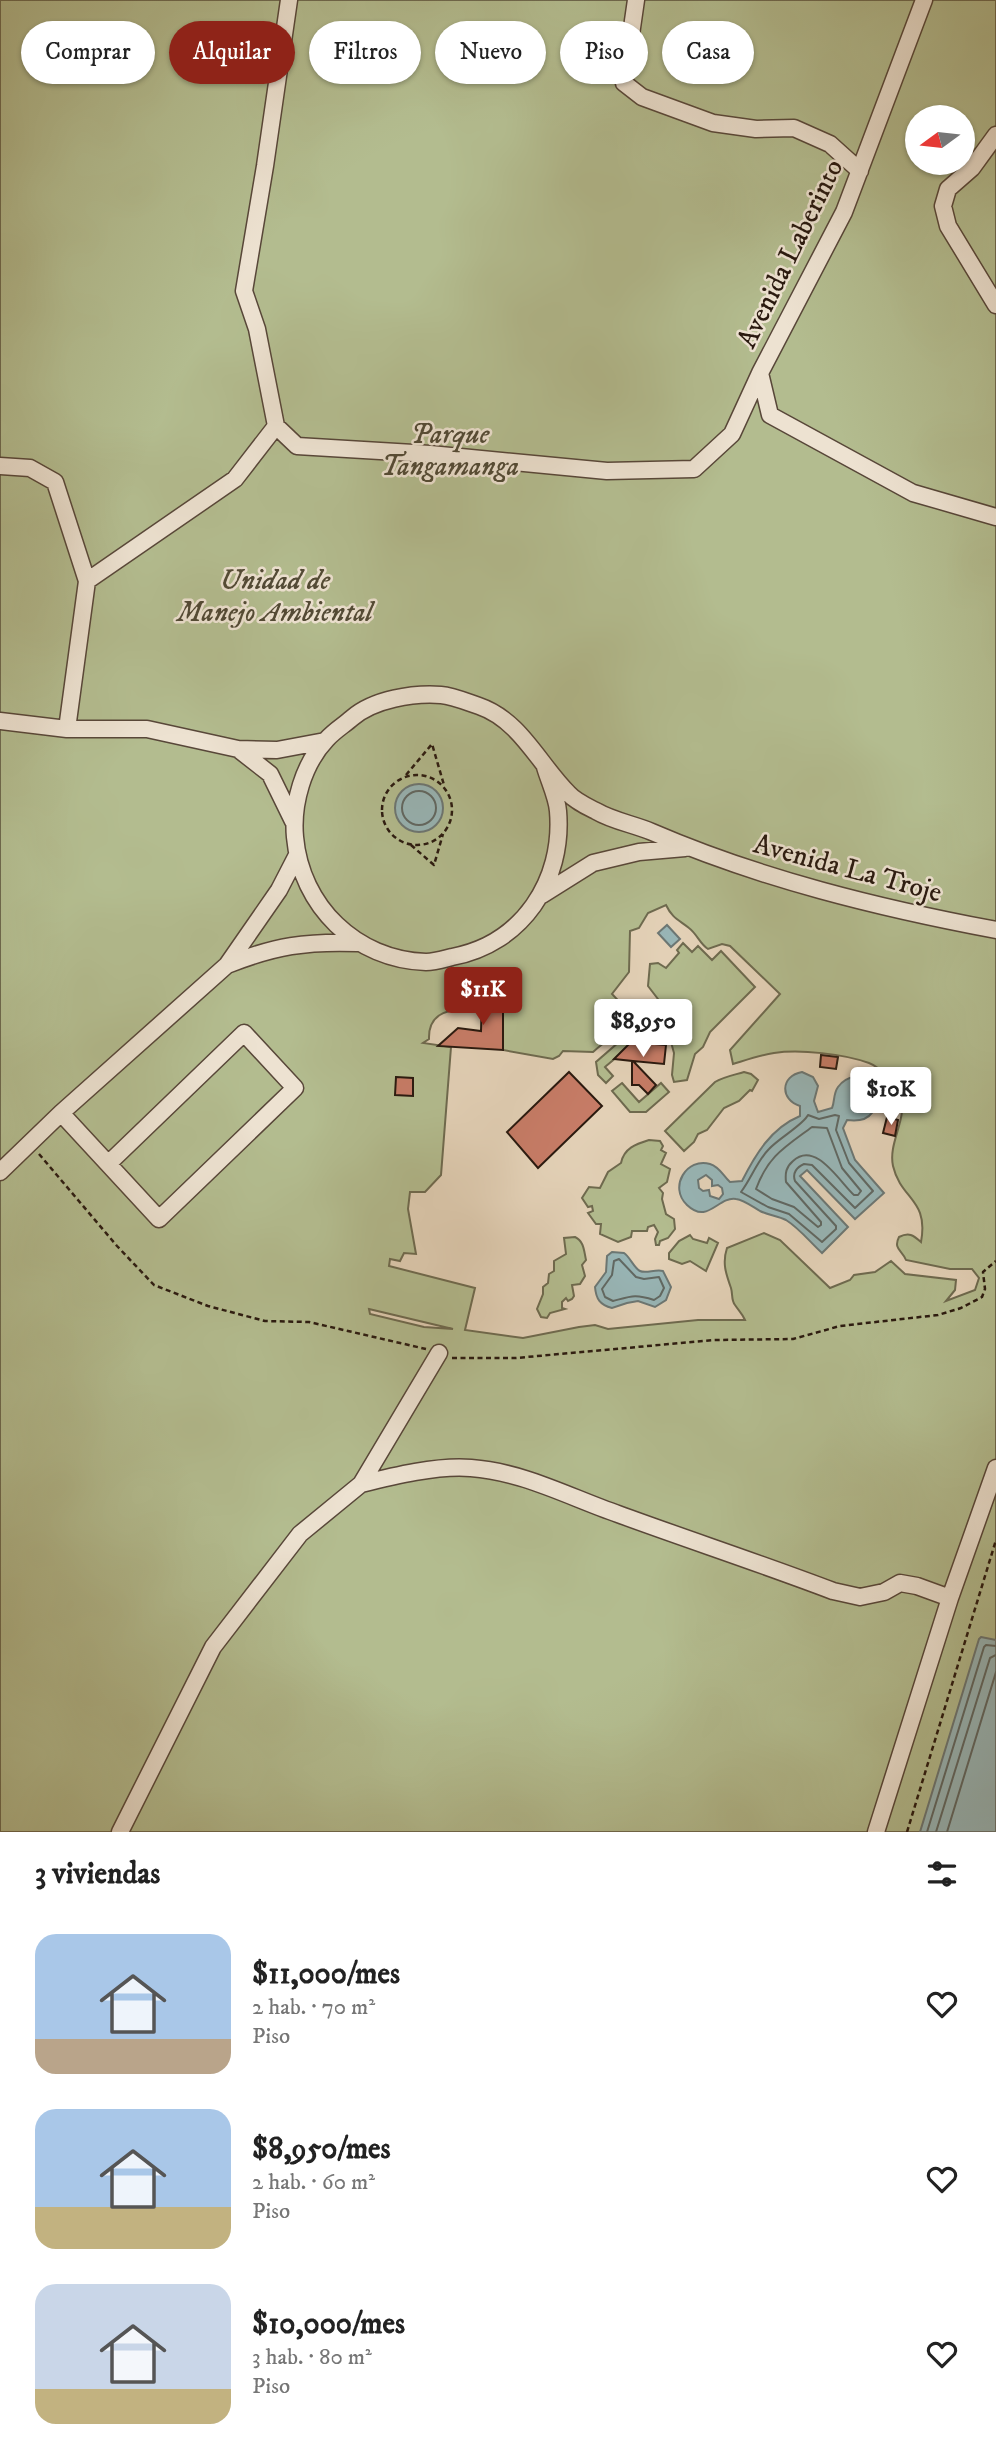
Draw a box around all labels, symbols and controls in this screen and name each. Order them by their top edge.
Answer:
chip: Comprar [21,21,155,84]
chip: Alquilar [169,21,295,84]
chip: Filtros [309,21,421,84]
chip: Nuevo [435,21,546,84]
chip: Piso [560,21,648,84]
chip: Casa [662,21,754,84]
north arrow [905,105,975,175]
map controls [905,105,975,175]
street label: Avenida Laberinto [729,153,851,354]
park label: Parque Tangamanga [381,417,519,484]
park label: Unidad de Manejo Ambiental [175,563,376,630]
street label: Avenida La Troje [750,826,946,910]
pin: $11K [442,968,524,1027]
text: $11K [460,975,506,1004]
pin: $8,950 [586,1000,700,1059]
text: $8,950 [610,1007,676,1036]
pin: $10K [850,1068,932,1127]
text: $10K [866,1075,916,1104]
icon: filters [923,1855,961,1893]
text: 3 viviendas [35,1856,160,1893]
text: $11,000/mes [252,1956,400,1993]
icon: home [91,1962,175,2046]
icon: heart [923,1985,961,2023]
text: 2 hab. · 70 m² [252,1993,375,2022]
text: Piso [252,2022,290,2051]
text: $8,950/mes [252,2131,391,2168]
icon: home [91,2137,175,2221]
icon: heart [923,2160,961,2198]
text: 2 hab. · 60 m² [252,2168,375,2197]
text: Piso [252,2197,290,2226]
text: $10,000/mes [252,2306,405,2343]
icon: home [91,2312,175,2396]
icon: heart [923,2335,961,2373]
text: 3 hab. · 80 m² [252,2343,372,2372]
text: Piso [252,2372,290,2401]

